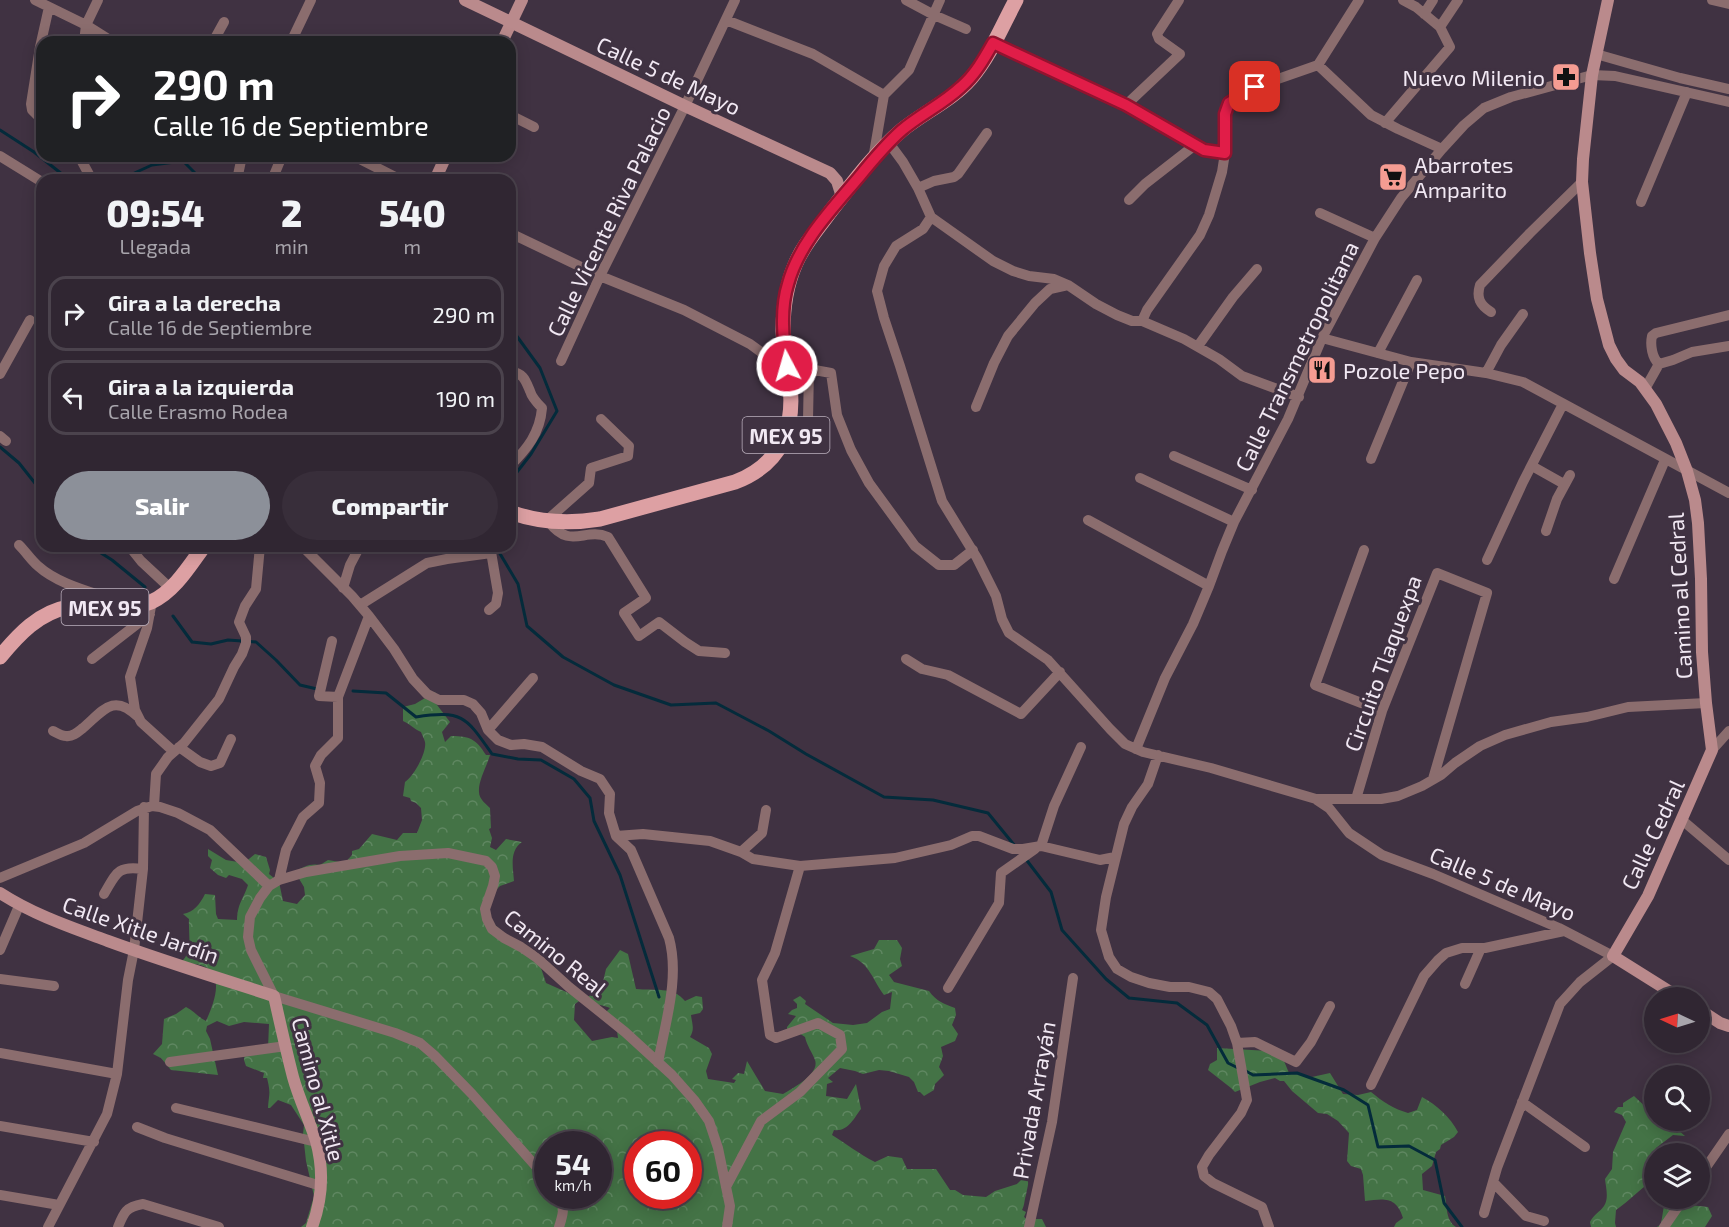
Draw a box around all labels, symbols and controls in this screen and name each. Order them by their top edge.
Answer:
street label: Calle 5 de Mayo [593,30,745,120]
text: 290 m [153,58,275,108]
icon: right [54,60,132,138]
pin [1229,61,1280,112]
pharmacy icon: Nuevo Milenio [1550,61,1582,93]
place label: Nuevo Milenio [1402,64,1545,90]
icon: arrive [1238,70,1271,103]
street label: Calle Vicente Riva Palacio [541,102,675,340]
text: Calle 16 de Septiembre [153,109,429,141]
place label: Abarrotes Amparito [1414,151,1514,202]
supermarket icon: Abarrotes Amparito [1377,161,1409,193]
text: 09:54 [106,191,204,234]
text: 2 [281,191,302,234]
text: 540 [379,191,446,234]
text: Llegada [120,234,191,258]
text: min [275,234,309,258]
text: m [404,234,421,258]
street label: Calle Transmetropolitana [1229,237,1363,475]
text: Gira a la derecha [108,289,281,315]
icon: right [57,297,90,330]
text: 290 m [433,301,495,327]
text: Calle 16 de Septiembre [108,315,312,339]
position arrow [755,334,819,398]
restaurant icon: Pozole Pepo [1306,354,1338,386]
place label: Pozole Pepo [1343,357,1465,383]
text: Gira a la izquierda [108,373,294,399]
icon: left [57,381,90,414]
text: 190 m [436,385,495,411]
text: Calle Erasmo Rodea [108,399,288,423]
road number: MEX 95 [742,417,830,453]
button: Salir [54,471,270,540]
button: Compartir [282,471,498,540]
street label: Camino al Cedral [1662,512,1696,680]
street label: Circuito Tlaquexpa [1338,571,1426,755]
road number: MEX 95 [62,589,148,625]
street label: Calle Cedral [1615,774,1689,893]
street label: Calle 5 de Mayo [1426,841,1580,925]
street label: Calle Xitle Jardín [59,890,223,968]
street label: Camino Real [500,903,613,1001]
north arrow [1644,987,1710,1053]
map controls [1644,987,1710,1209]
street label: Camino al Xitle [287,1014,351,1164]
street label: Privada Arrayán [1006,1019,1060,1181]
button: search [1644,1065,1710,1131]
speed limit sign: 60 [624,1131,702,1209]
button: layers [1644,1143,1710,1209]
text: 54 [555,1145,591,1181]
text: km/h [554,1176,592,1194]

